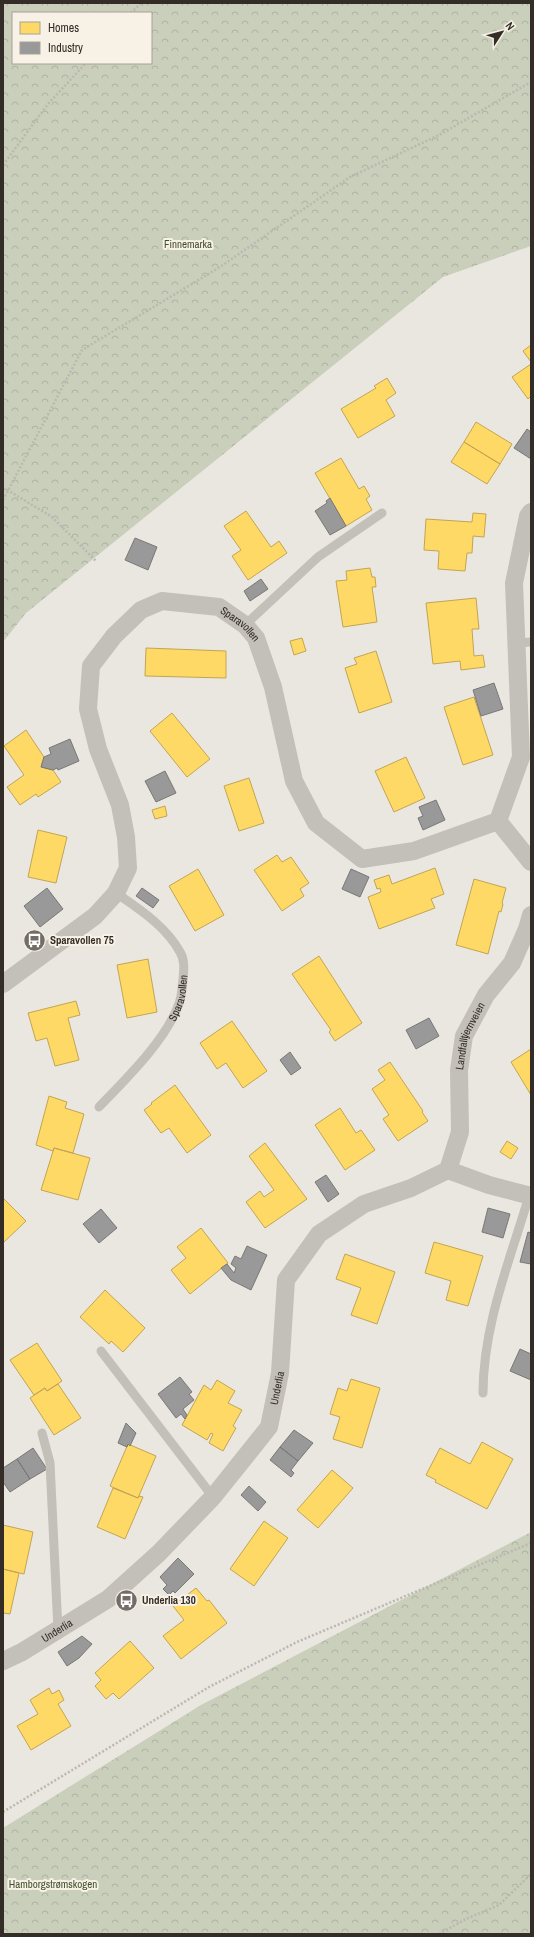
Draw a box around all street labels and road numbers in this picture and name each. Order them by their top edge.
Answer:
street label: Sparavollen [218,603,263,644]
street label: Sparavollen [165,974,190,1024]
street label: Landfalltjernveien [452,1000,488,1071]
street label: Underlia [267,1370,287,1406]
street label: Underlia [39,1616,75,1645]

